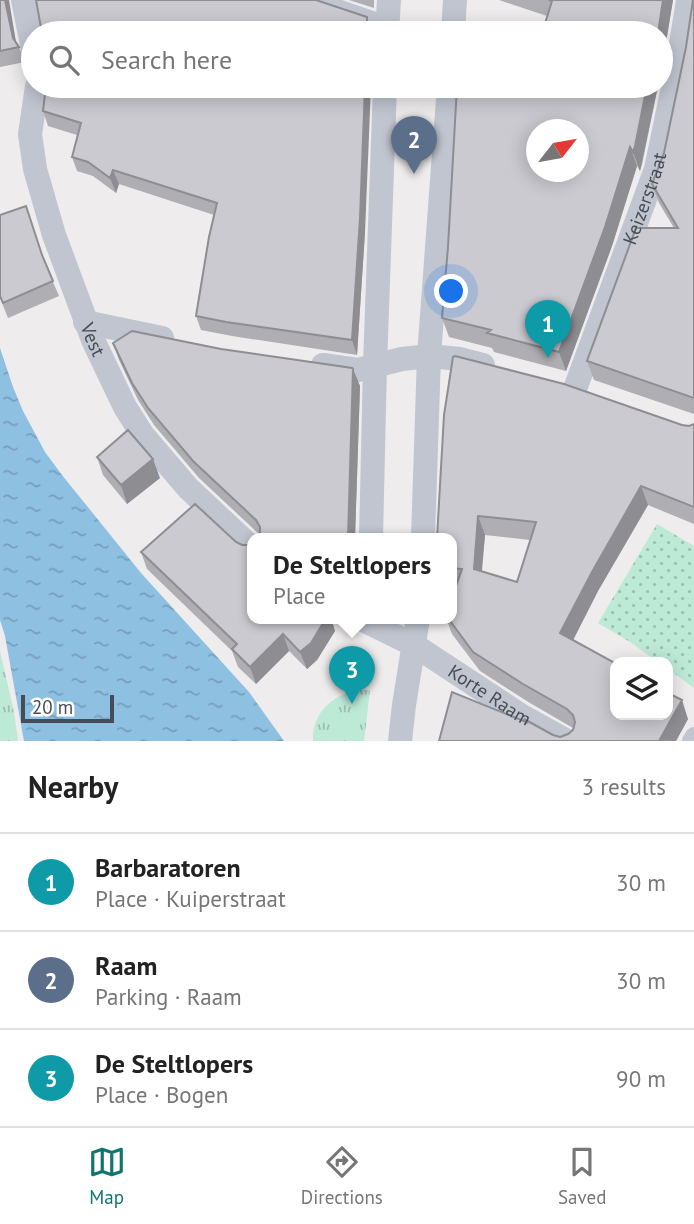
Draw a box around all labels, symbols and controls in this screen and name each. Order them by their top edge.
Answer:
search box [21,21,673,98]
icon: search [45,41,83,79]
text: Search here [101,43,232,76]
pin: 2 [391,116,437,174]
north arrow [526,119,589,182]
street label: Keizerstraat [617,150,671,248]
your location [434,274,468,308]
pin: 1 [525,300,571,358]
street label: Vest [75,319,111,360]
popup [247,533,457,624]
text: De Steltlopers [273,548,431,581]
text: Place [273,581,325,610]
pin: 3 [329,646,375,704]
map controls [610,657,673,720]
button: layers [610,657,673,720]
street label: Korte Raam [444,659,535,731]
scale bar [21,692,114,724]
text: 20 m [32,695,73,719]
text: Nearby [28,767,118,806]
text: 3 results [582,772,666,801]
text: Barbaratoren [95,851,241,884]
text: 1 [44,868,58,897]
text: 30 m [616,868,666,897]
text: Place · Kuiperstraat [95,884,286,913]
text: Raam [95,949,157,982]
text: 2 [44,966,58,995]
text: 30 m [616,966,666,995]
text: Parking · Raam [95,982,242,1011]
text: De Steltlopers [95,1047,253,1080]
text: 3 [44,1064,58,1093]
text: 90 m [616,1064,666,1093]
text: Place · Bogen [95,1080,228,1109]
tab: Map [88,1143,126,1209]
tab: Directions [301,1143,383,1209]
tab: Saved [558,1143,606,1209]

